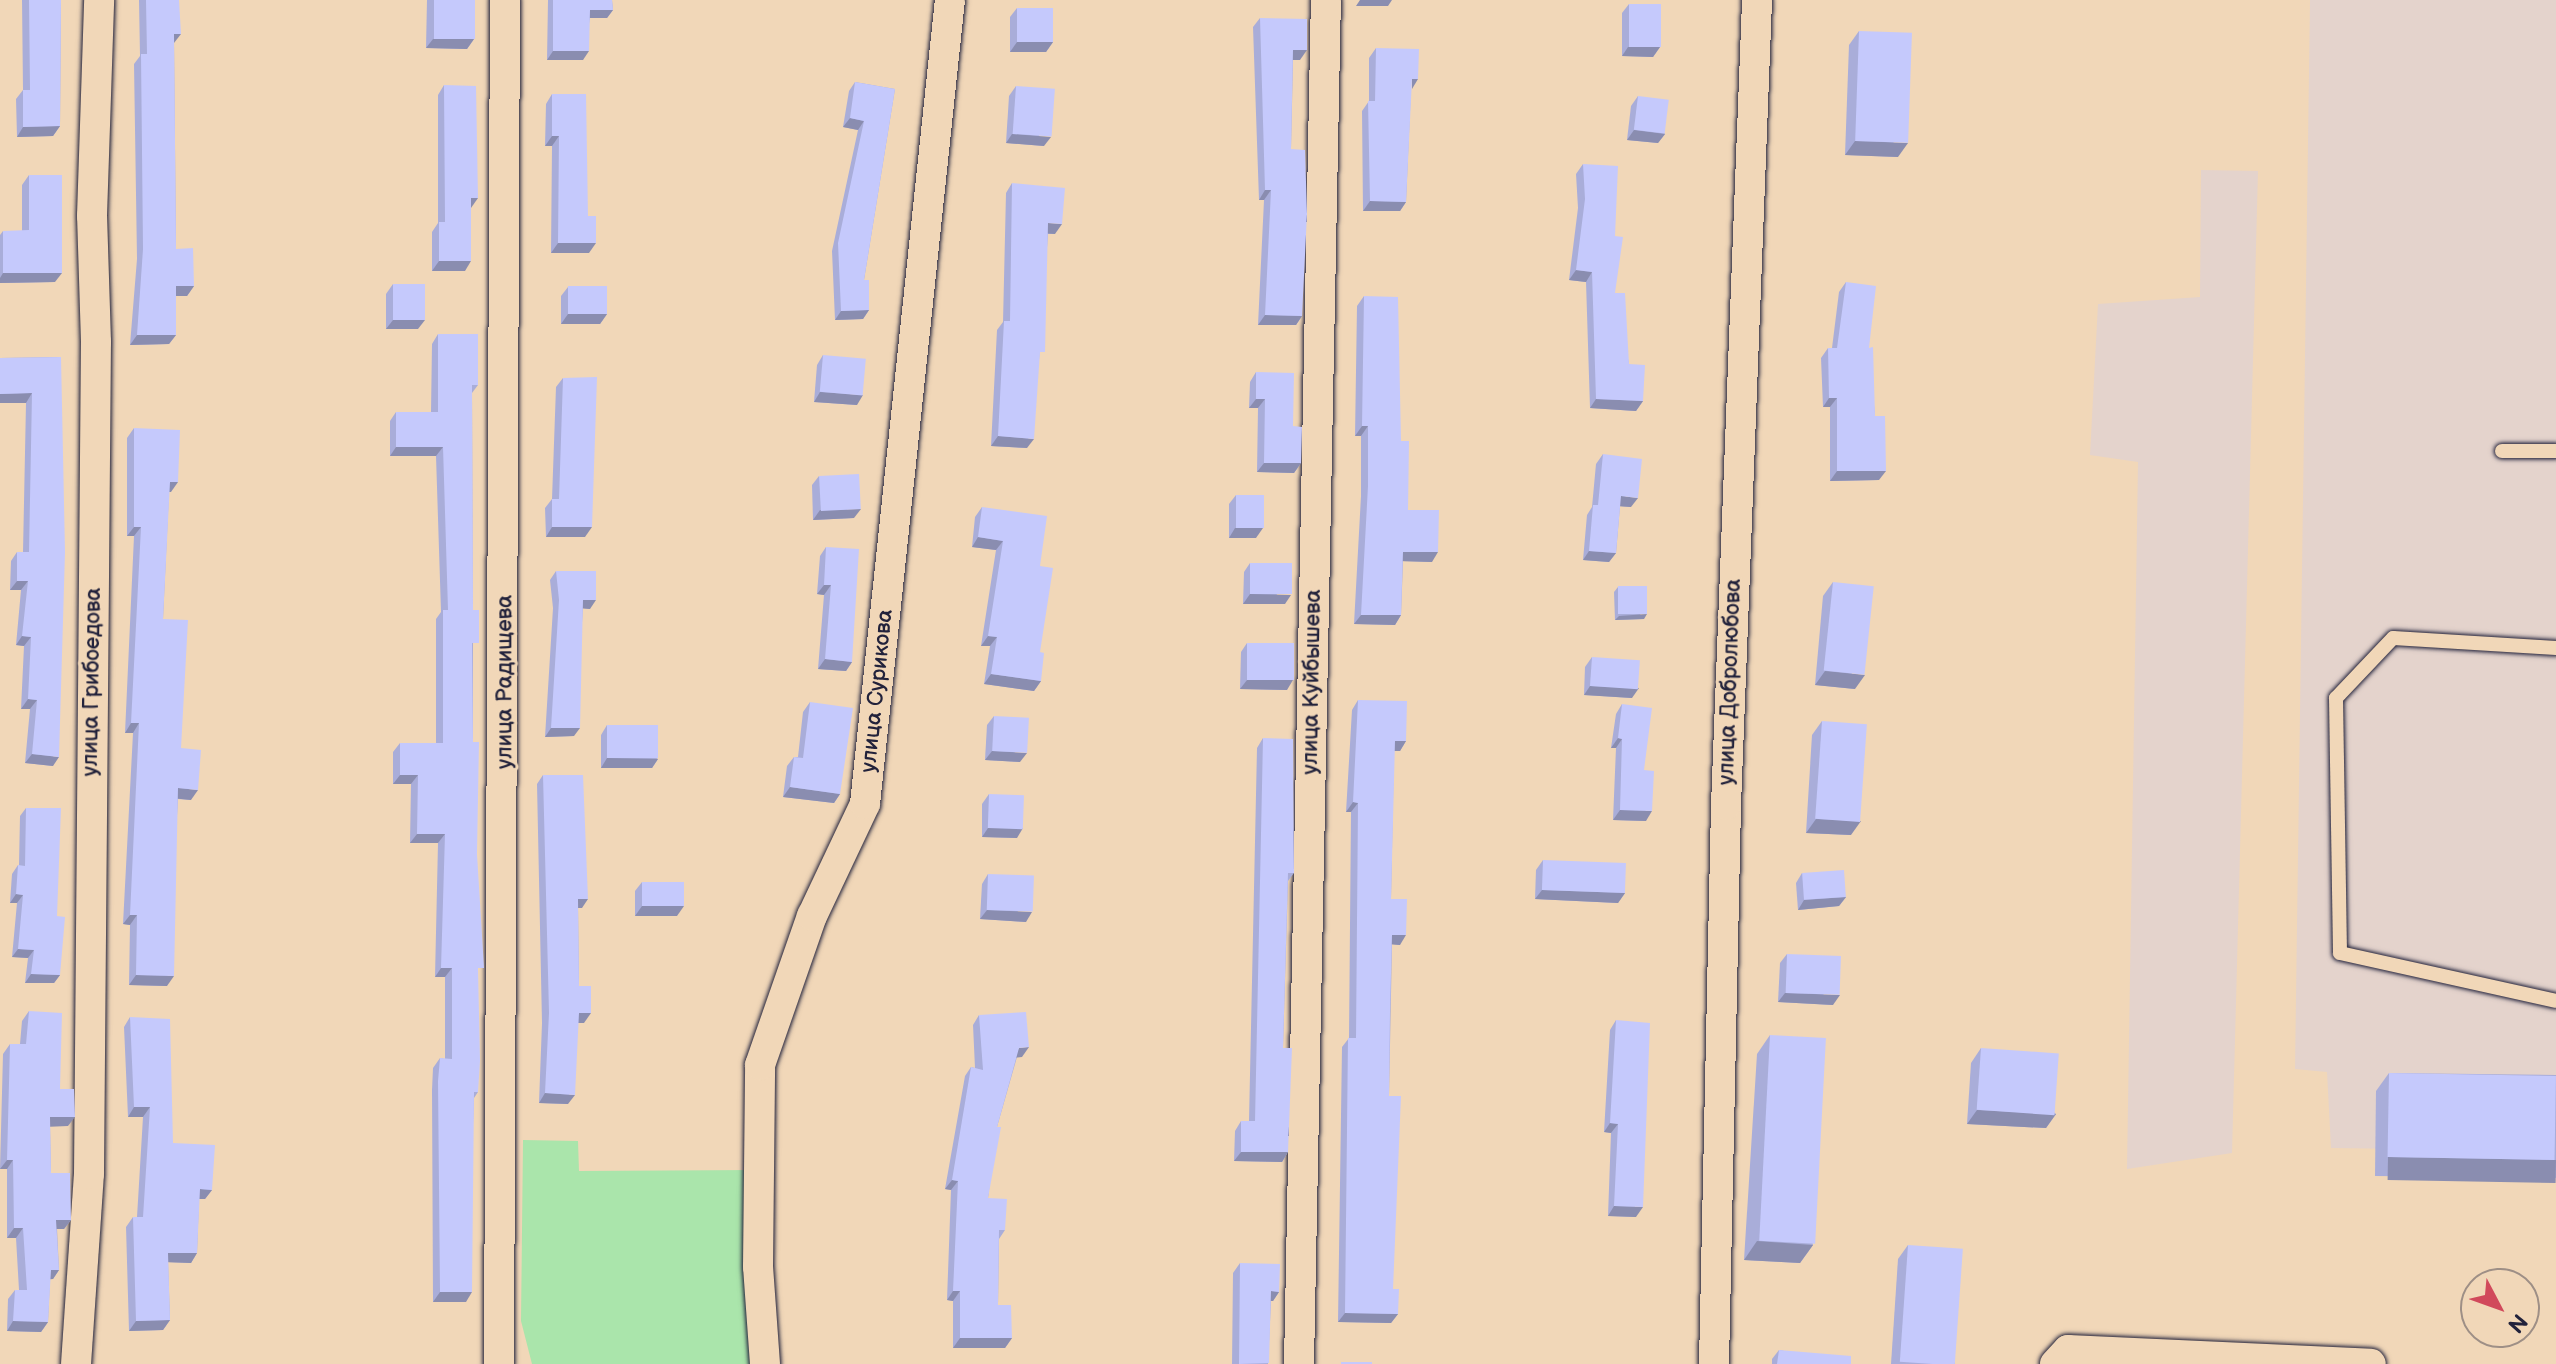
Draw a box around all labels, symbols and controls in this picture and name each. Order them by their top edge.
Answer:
street label: улица Добролюбова [1713,578,1747,786]
street label: улица Грибоедова [77,587,107,777]
street label: улица Куйбышева [1297,589,1327,775]
street label: улица Радищева [492,595,518,769]
street label: улица Сурикова [855,608,899,774]
north arrow [2460,1268,2540,1348]
text: N [2501,1308,2533,1338]

